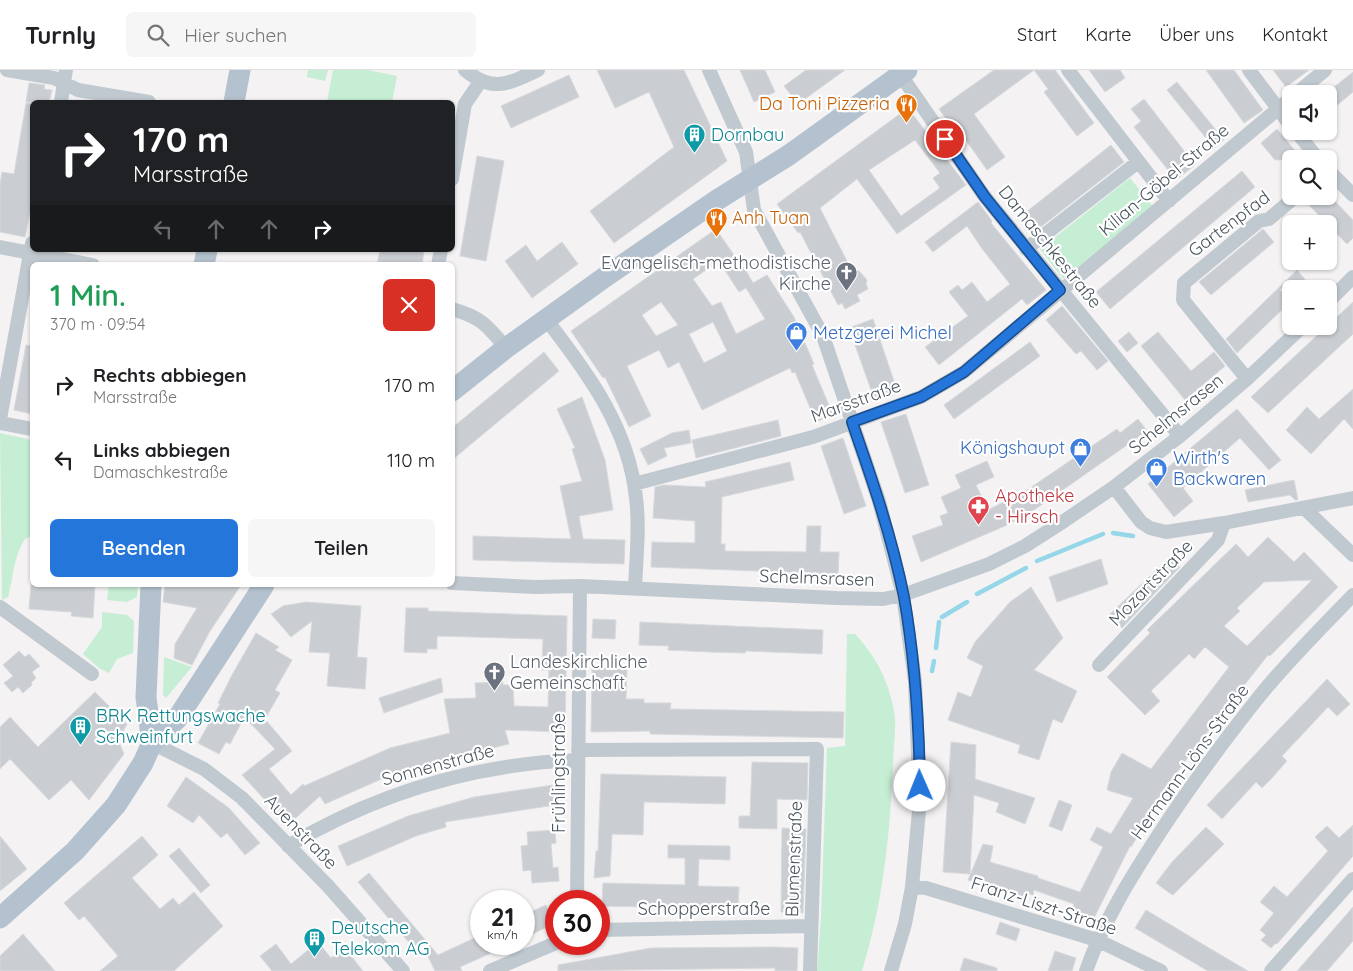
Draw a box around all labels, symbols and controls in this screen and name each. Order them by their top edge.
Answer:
search box [126,12,476,57]
text: Turnly [25,20,96,50]
icon: search [144,21,172,49]
text: Hier suchen [184,23,287,47]
text: Start [1017,23,1057,46]
text: Karte [1085,23,1131,46]
text: Über uns [1159,23,1234,46]
text: Kontakt [1262,23,1328,46]
map controls [1282,85,1337,335]
button: sound [1282,85,1337,140]
place label: Da Toni Pizzeria [759,92,890,115]
restaurant icon: Da Toni Pizzeria [894,92,918,123]
text: 170 m [133,117,229,161]
pin [924,118,966,160]
street label: Kilian-Göbel-Straße [1094,118,1233,241]
icon: right [50,120,115,185]
building icon: Dornbau [683,123,707,154]
place label: Dornbau [711,123,784,146]
icon: arrive [931,125,959,153]
button: search [1282,150,1337,205]
text: Marsstraße [133,160,248,188]
street label: Damaschkestraße [994,180,1107,313]
street label: Gartenpfad [1183,185,1274,262]
restaurant icon: Anh Tuan [704,206,728,237]
place label: Anh Tuan [732,206,809,229]
icon: left [149,215,177,243]
icon: ahead [202,215,230,243]
icon: ahead [255,215,283,243]
icon: right [308,215,336,243]
button: + [1282,215,1337,270]
place label: Evangelisch-methodistische Kirche [601,251,831,295]
church icon: Evangelisch-methodistische Kirche [835,261,859,292]
text: 1 Min. [50,276,126,314]
button: close [383,279,435,331]
button: − [1282,280,1337,335]
text: 370 m · 09:54 [50,314,146,334]
shop icon: Metzgerei Michel [785,321,809,352]
place label: Metzgerei Michel [813,321,952,344]
text: Rechts abbiegen [93,363,246,387]
street label: Schelmsrasen [1124,368,1228,459]
icon: right [50,371,78,399]
text: 170 m [384,373,435,397]
street label: Marsstraße [808,374,904,427]
text: Marsstraße [93,387,177,407]
place label: Königshaupt [960,436,1065,459]
shop icon: Königshaupt [1069,436,1093,467]
text: Links abbiegen [93,438,230,462]
icon: left [50,446,78,474]
place label: Wirth's Backwaren [1173,446,1266,490]
text: 110 m [387,448,435,472]
shop icon: Wirth's Backwaren [1145,456,1169,487]
text: Damaschkestraße [93,462,228,482]
place label: Apotheke - Hirsch [995,484,1074,528]
pharmacy icon: Apotheke - Hirsch [967,494,991,525]
button: Beenden [50,519,238,577]
button: Teilen [248,519,435,577]
street label: Mozartstraße [1104,534,1198,631]
street label: Schelmsrasen [759,564,875,591]
place label: Landeskirchliche Gemeinschaft [510,650,648,694]
church icon: Landeskirchliche Gemeinschaft [482,660,506,691]
street label: Hermann-Löns-Straße [1125,680,1254,844]
place label: BRK Rettungswache Schweinfurt [96,704,266,748]
street label: Frühlingstraße [547,713,570,833]
building icon: BRK Rettungswache Schweinfurt [68,714,92,745]
street label: Sonnenstraße [379,738,497,791]
position arrow [893,759,945,811]
street label: Auenstraße [260,789,343,874]
street label: Blumenstraße [780,801,807,917]
street label: Franz-Liszt-Straße [968,871,1120,940]
speed limit sign: 30 [545,890,610,955]
street label: Schopperstraße [638,897,770,920]
text: 21 [491,901,514,932]
place label: Deutsche Telekom AG [331,916,430,960]
building icon: Deutsche Telekom AG [303,926,327,957]
text: km/h [487,927,518,942]

